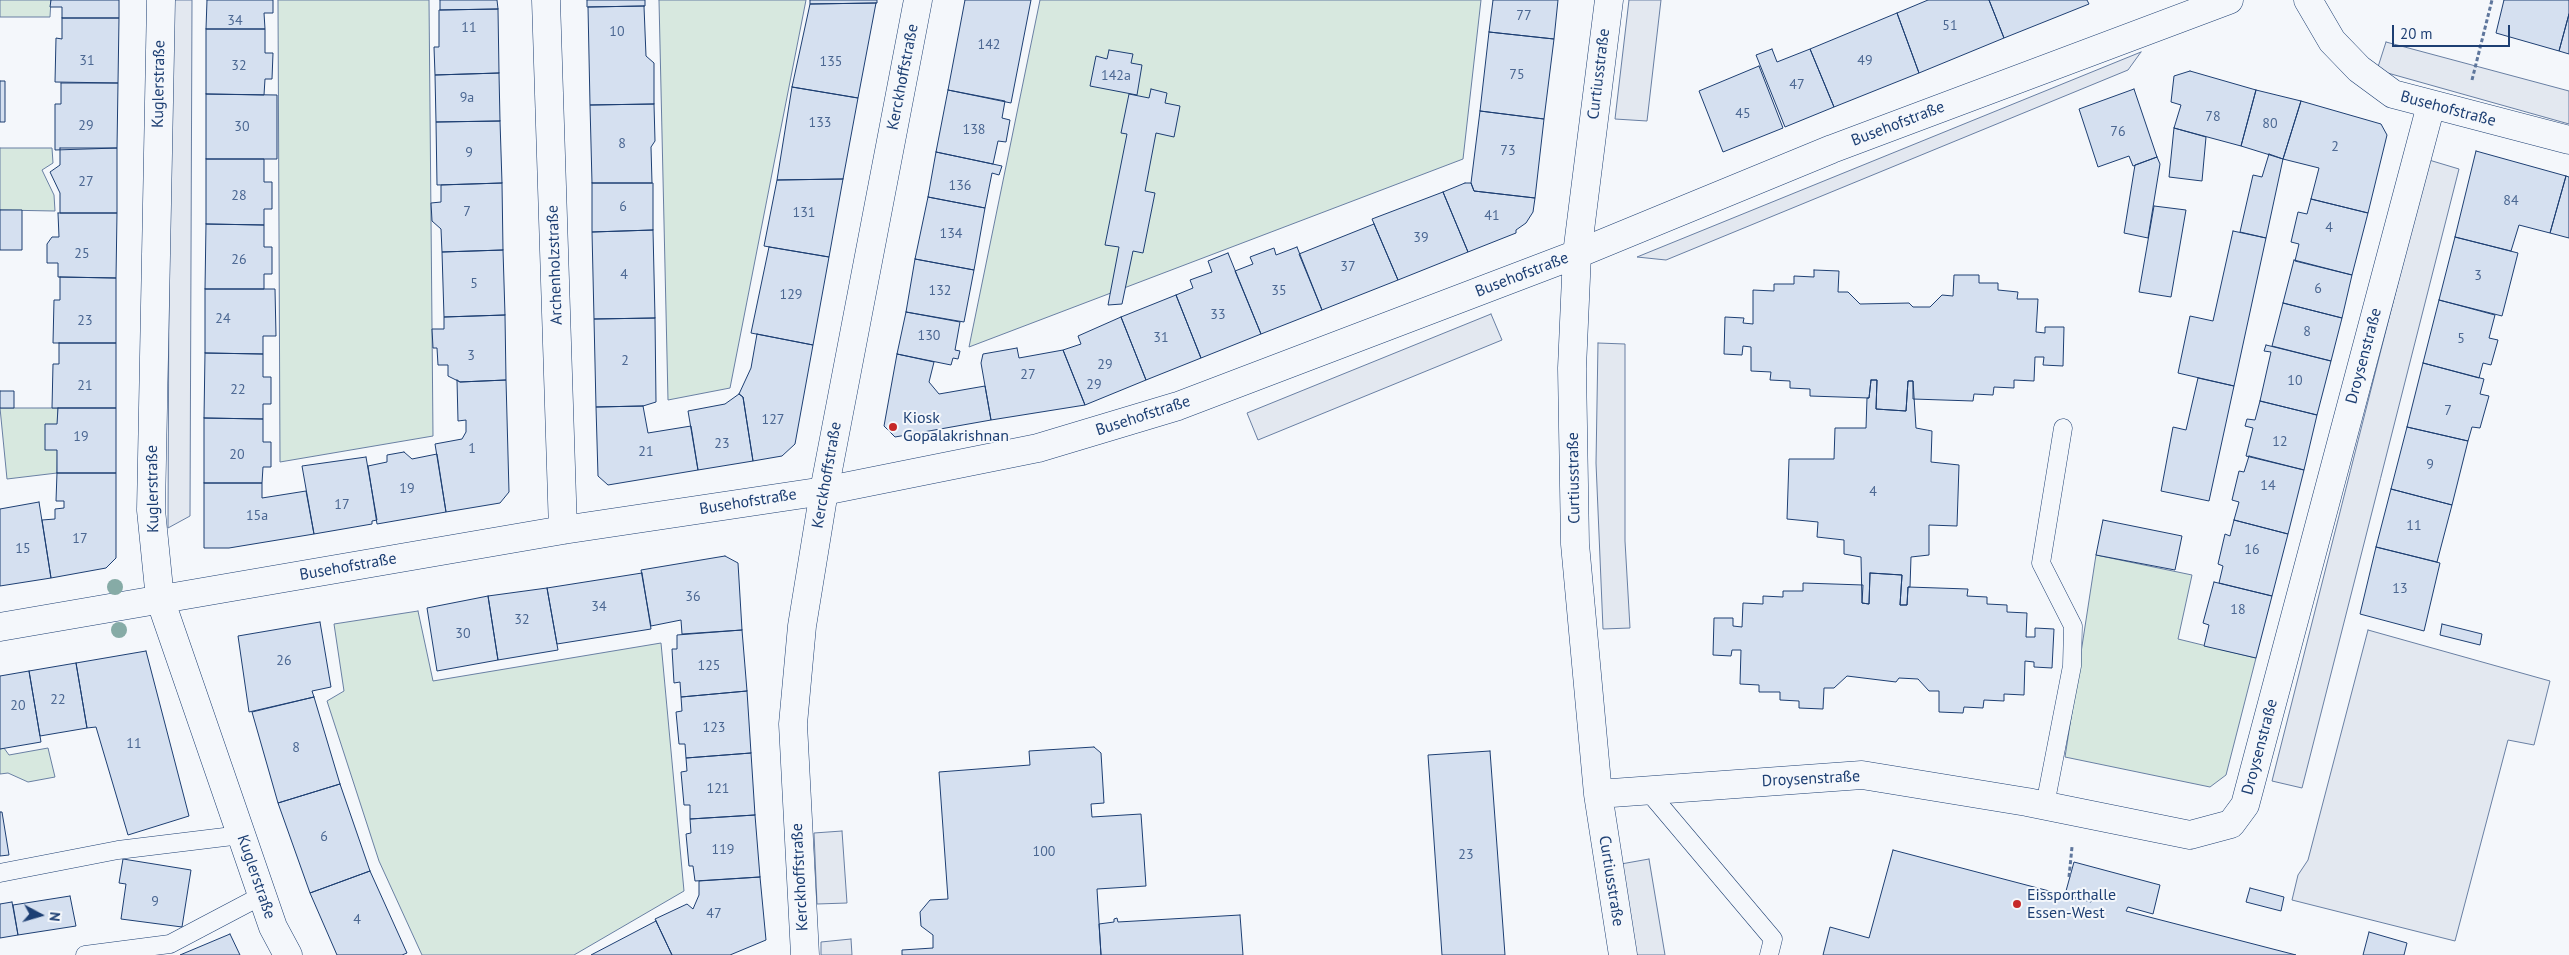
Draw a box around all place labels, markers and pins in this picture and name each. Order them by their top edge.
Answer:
place label: Kiosk Gopalakrishnan [903,408,1009,446]
marker: Kiosk Gopalakrishnan [887,421,899,433]
place label: Eissporthalle Essen-West [2027,885,2116,923]
marker: Eissporthalle Essen-West [2011,898,2023,910]

